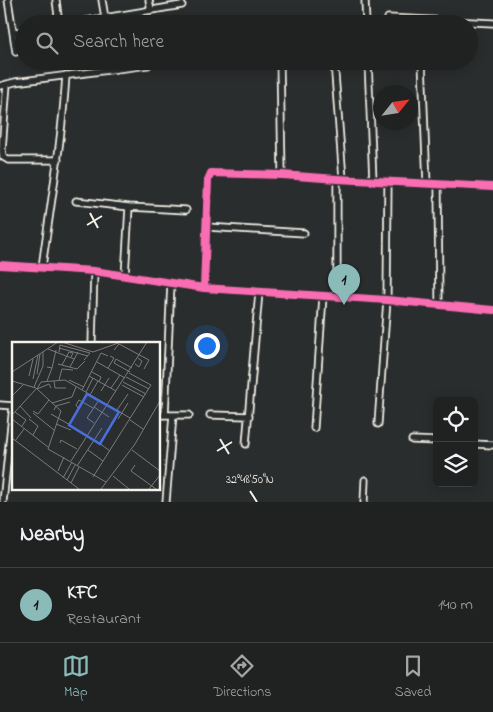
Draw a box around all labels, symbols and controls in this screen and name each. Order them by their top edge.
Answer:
search box [15,15,478,70]
icon: search [33,29,61,57]
text: Search here [73,29,164,56]
north arrow [373,85,418,130]
pin: 1 [328,264,360,305]
your location [194,333,220,359]
inset map [12,342,160,490]
map controls [433,397,478,487]
button: locate [433,397,478,442]
button: layers [433,442,478,487]
text: 32°48'50"N [226,471,274,489]
text: Nearby [20,520,84,550]
text: KFC [67,580,97,607]
text: 1 [33,593,39,617]
text: 140 m [438,593,473,617]
text: Restaurant [67,607,141,631]
tab: Map [62,652,90,703]
tab: Directions [213,652,271,703]
tab: Saved [395,652,431,703]

